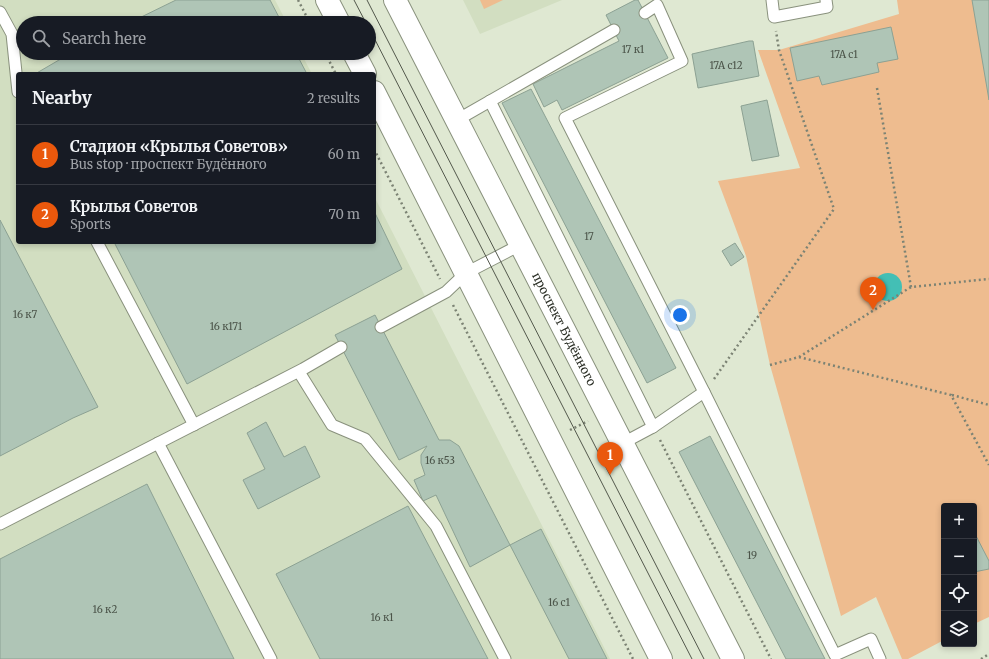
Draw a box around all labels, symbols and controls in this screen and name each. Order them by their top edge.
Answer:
search box [16,16,376,60]
icon: search [30,27,52,49]
text: Search here [62,29,146,48]
house number: 17 к1 [622,43,645,56]
house number: 17А с1 [830,48,858,61]
house number: 17А с12 [709,59,743,72]
text: Nearby [32,87,92,109]
text: 2 results [307,90,360,107]
text: Стадион «Крылья Советов» [70,137,288,156]
text: 1 [42,146,48,163]
text: 60 m [328,146,360,163]
text: Bus stop · проспект Будённого [70,156,267,173]
text: Крылья Советов [70,197,198,216]
text: 2 [41,206,49,223]
text: 70 m [329,206,360,223]
text: Sports [70,216,111,233]
house number: 17 [584,230,594,243]
street label: проспект Будённого [529,270,600,388]
pin: 2 [860,277,886,310]
your location [670,305,690,325]
house number: 16 к7 [13,308,38,321]
house number: 16 к171 [210,320,243,333]
pin: 1 [597,442,623,475]
house number: 16 к53 [425,454,455,467]
map controls [941,503,977,647]
button: + [941,503,977,539]
button: − [941,539,977,575]
house number: 19 [747,549,757,562]
button: locate [941,575,977,611]
house number: 16 c1 [548,596,570,609]
house number: 16 к2 [93,603,117,616]
house number: 16 к1 [370,611,394,624]
button: layers [941,611,977,647]

